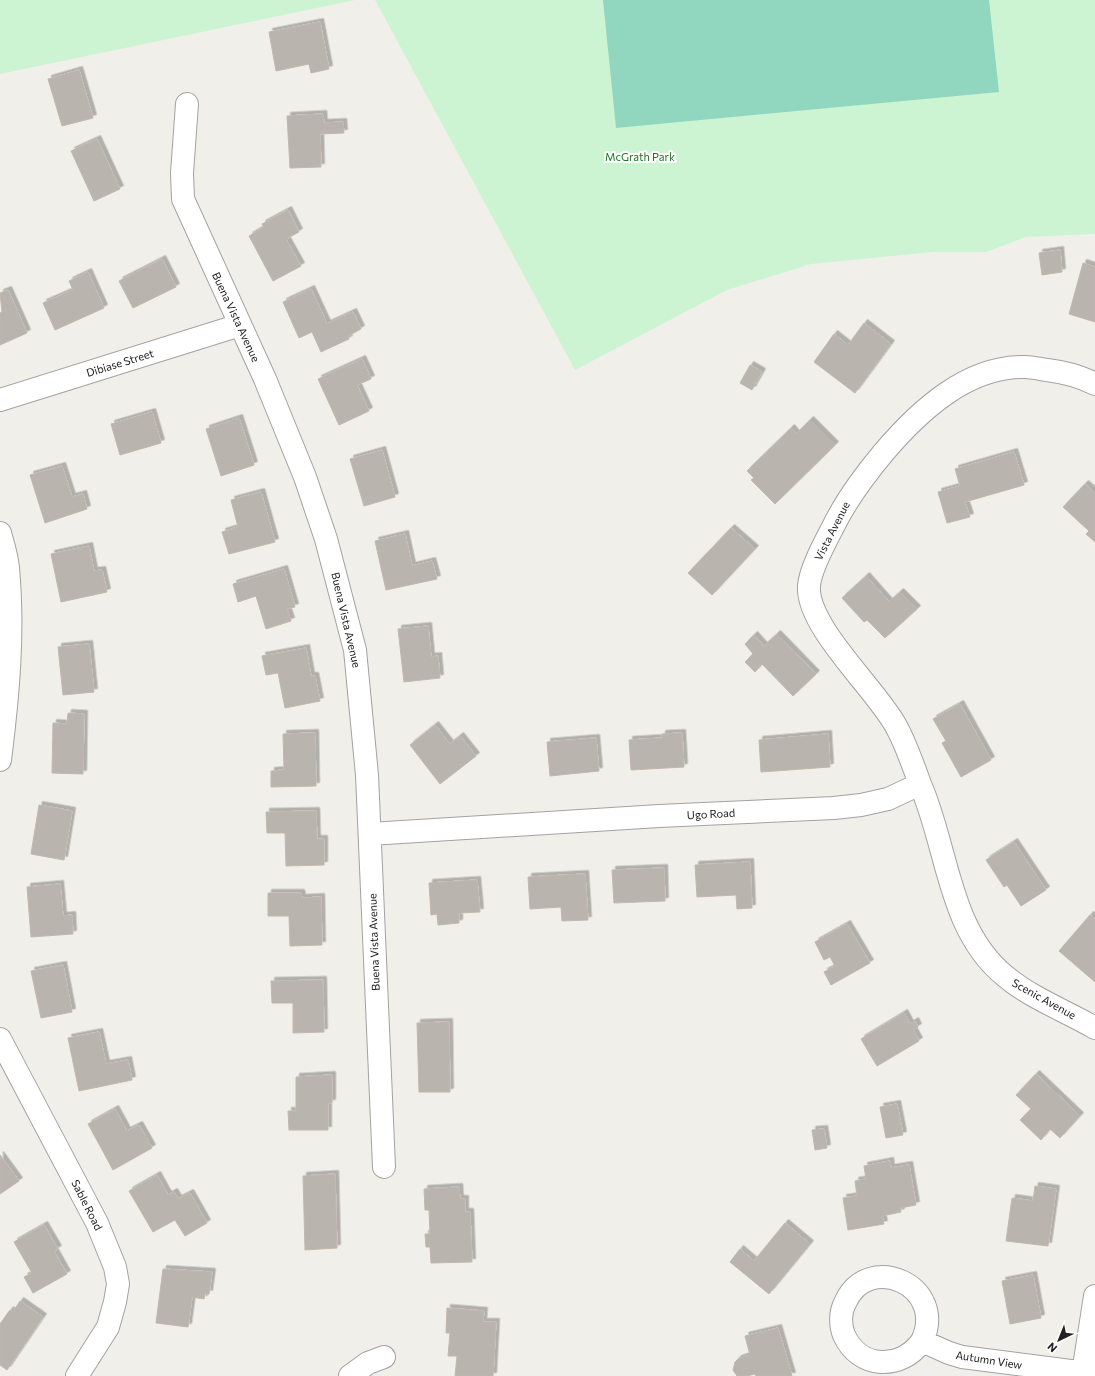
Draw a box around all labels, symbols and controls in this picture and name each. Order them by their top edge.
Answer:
park label: McGrath Park [605,150,675,163]
street label: Buena Vista Avenue [210,270,263,364]
street label: Dibiase Street [84,346,156,379]
street label: Vista Avenue [811,499,852,562]
street label: Buena Vista Avenue [329,571,364,669]
street label: Ugo Road [687,806,735,821]
street label: Buena Vista Avenue [365,893,382,991]
street label: Scenic Avenue [1010,976,1079,1022]
street label: Sable Road [69,1177,106,1232]
north arrow [1039,1320,1079,1360]
text: N [1044,1340,1059,1355]
street label: Autumn View [955,1348,1023,1371]

